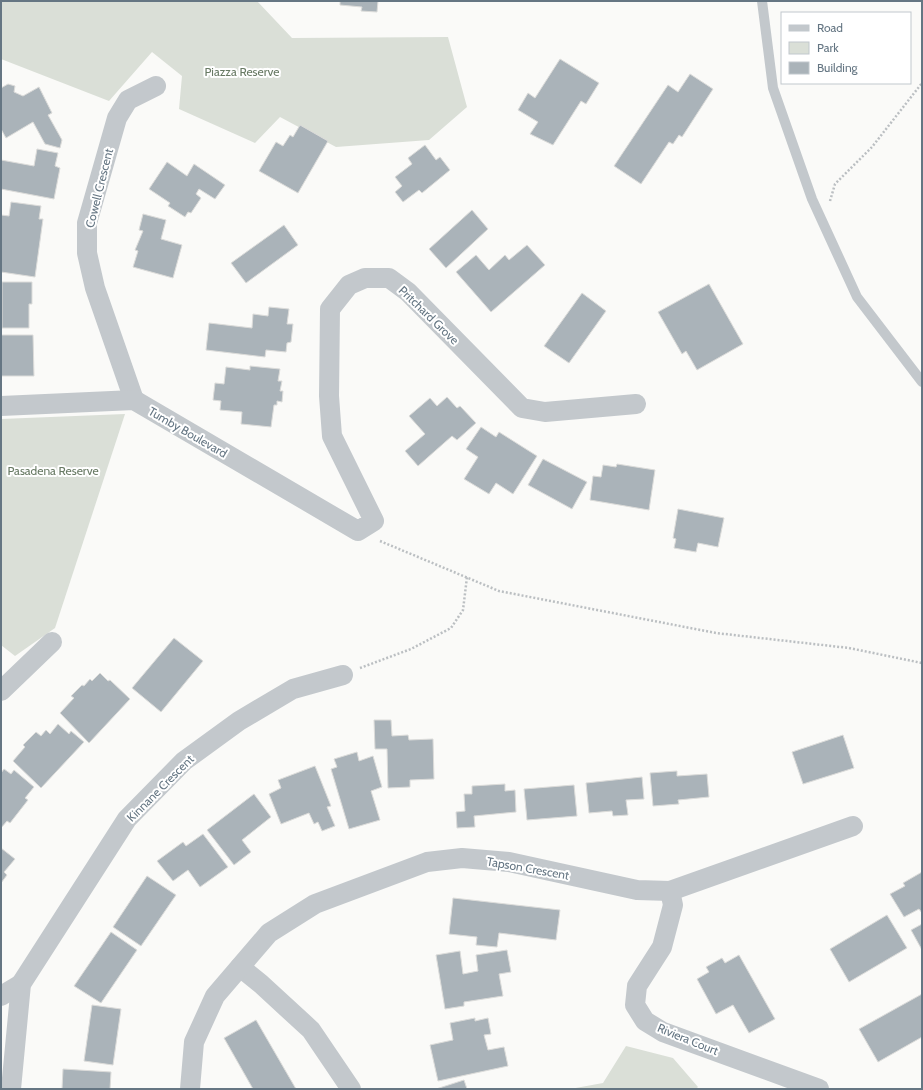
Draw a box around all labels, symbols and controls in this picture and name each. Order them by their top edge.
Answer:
legend [781,12,911,84]
text: Road [817,20,843,35]
text: Park [817,40,839,55]
text: Building [817,60,859,75]
park label: Piazza Reserve [205,64,279,79]
street label: Cowell Crescent [82,147,116,229]
street label: Pritchard Grove [396,283,462,347]
street label: Tumby Boulevard [146,403,230,461]
park label: Pasadena Reserve [7,463,99,478]
street label: Kinnane Crescent [123,751,197,825]
street label: Tapson Crescent [486,853,570,883]
street label: Riviera Court [655,1020,721,1058]

